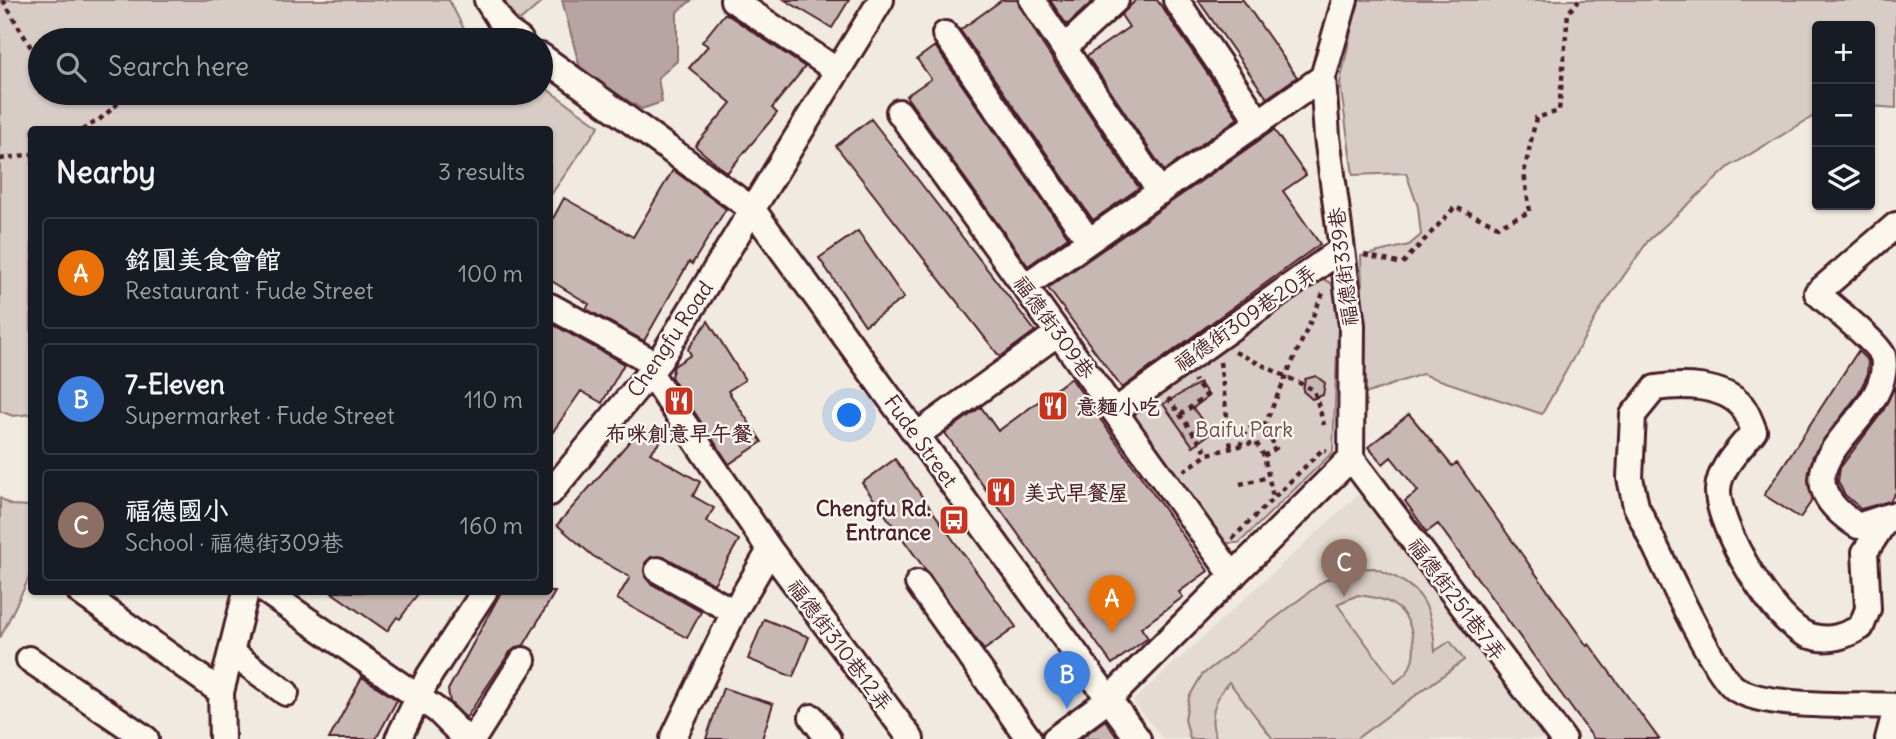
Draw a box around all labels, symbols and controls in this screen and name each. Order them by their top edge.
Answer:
map controls [1812,21,1875,210]
button: + [1812,21,1875,84]
search box [28,28,553,105]
icon: search [52,48,90,86]
text: Search here [108,50,249,83]
button: − [1812,84,1875,147]
button: layers [1812,147,1875,210]
text: Nearby [56,153,156,191]
text: 3 results [438,157,525,186]
street label: 福德街339巷 [1322,206,1364,328]
text: 銘圓美食會館 [125,243,281,276]
text: A [74,259,88,288]
text: 100 m [458,259,523,288]
street label: 福德街309巷20弄 [1168,259,1322,377]
street label: 福德街309巷 [1007,270,1101,384]
text: Restaurant · Fude Street [125,276,374,305]
street label: Chengfu Road [621,276,719,402]
text: 7-Eleven [125,368,225,401]
restaurant icon: 布咪創意早午餐 [662,384,696,418]
text: B [73,385,89,414]
text: 110 m [464,385,523,414]
street label: Fude Street [878,389,964,493]
restaurant icon: 意麵小吃 [1036,389,1070,423]
place label: 意麵小吃 [1076,393,1160,420]
your location [832,398,866,432]
text: Supermarket · Fude Street [125,401,395,430]
park label: Baifu Park [1195,416,1293,443]
place label: 布咪創意早午餐 [606,420,753,447]
restaurant icon: 美式早餐屋 [984,475,1018,509]
place label: 美式早餐屋 [1024,479,1129,506]
text: 福德國小 [125,494,229,527]
place label: Chengfu Rd. Entrance [816,495,931,546]
bus stop icon: Chengfu Rd. Entrance [937,503,971,537]
text: C [73,511,89,540]
text: 160 m [460,511,523,540]
text: School · 福德街309巷 [125,528,343,557]
street label: 福德街251巷7弄 [1402,532,1512,666]
pin: C [1321,539,1367,597]
street label: 福德街310巷12弄 [781,574,899,716]
pin: A [1089,575,1135,633]
pin: B [1044,651,1090,709]

